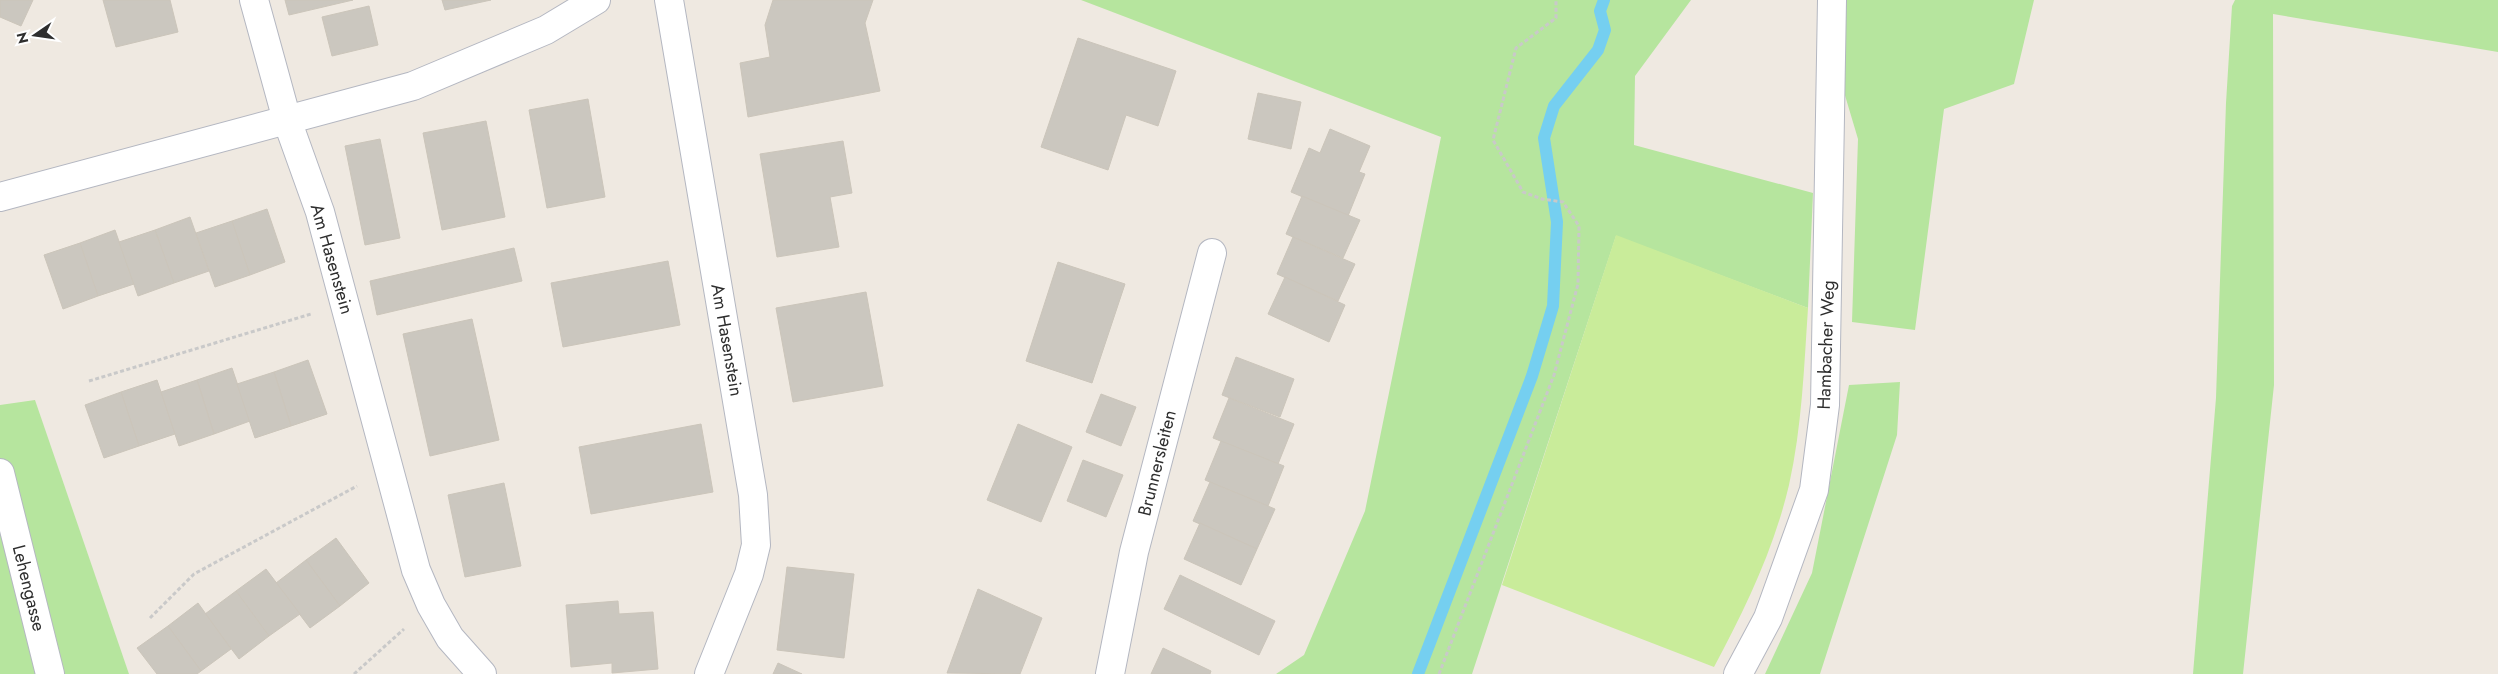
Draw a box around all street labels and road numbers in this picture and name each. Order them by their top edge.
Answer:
street label: Am Hasenstein [304,201,360,317]
street label: Hambacher Weg [1811,280,1841,410]
street label: Am Hasenstein [704,282,750,398]
street label: Brunnersleiten [1131,407,1183,519]
street label: Lehengasse [6,542,52,634]

